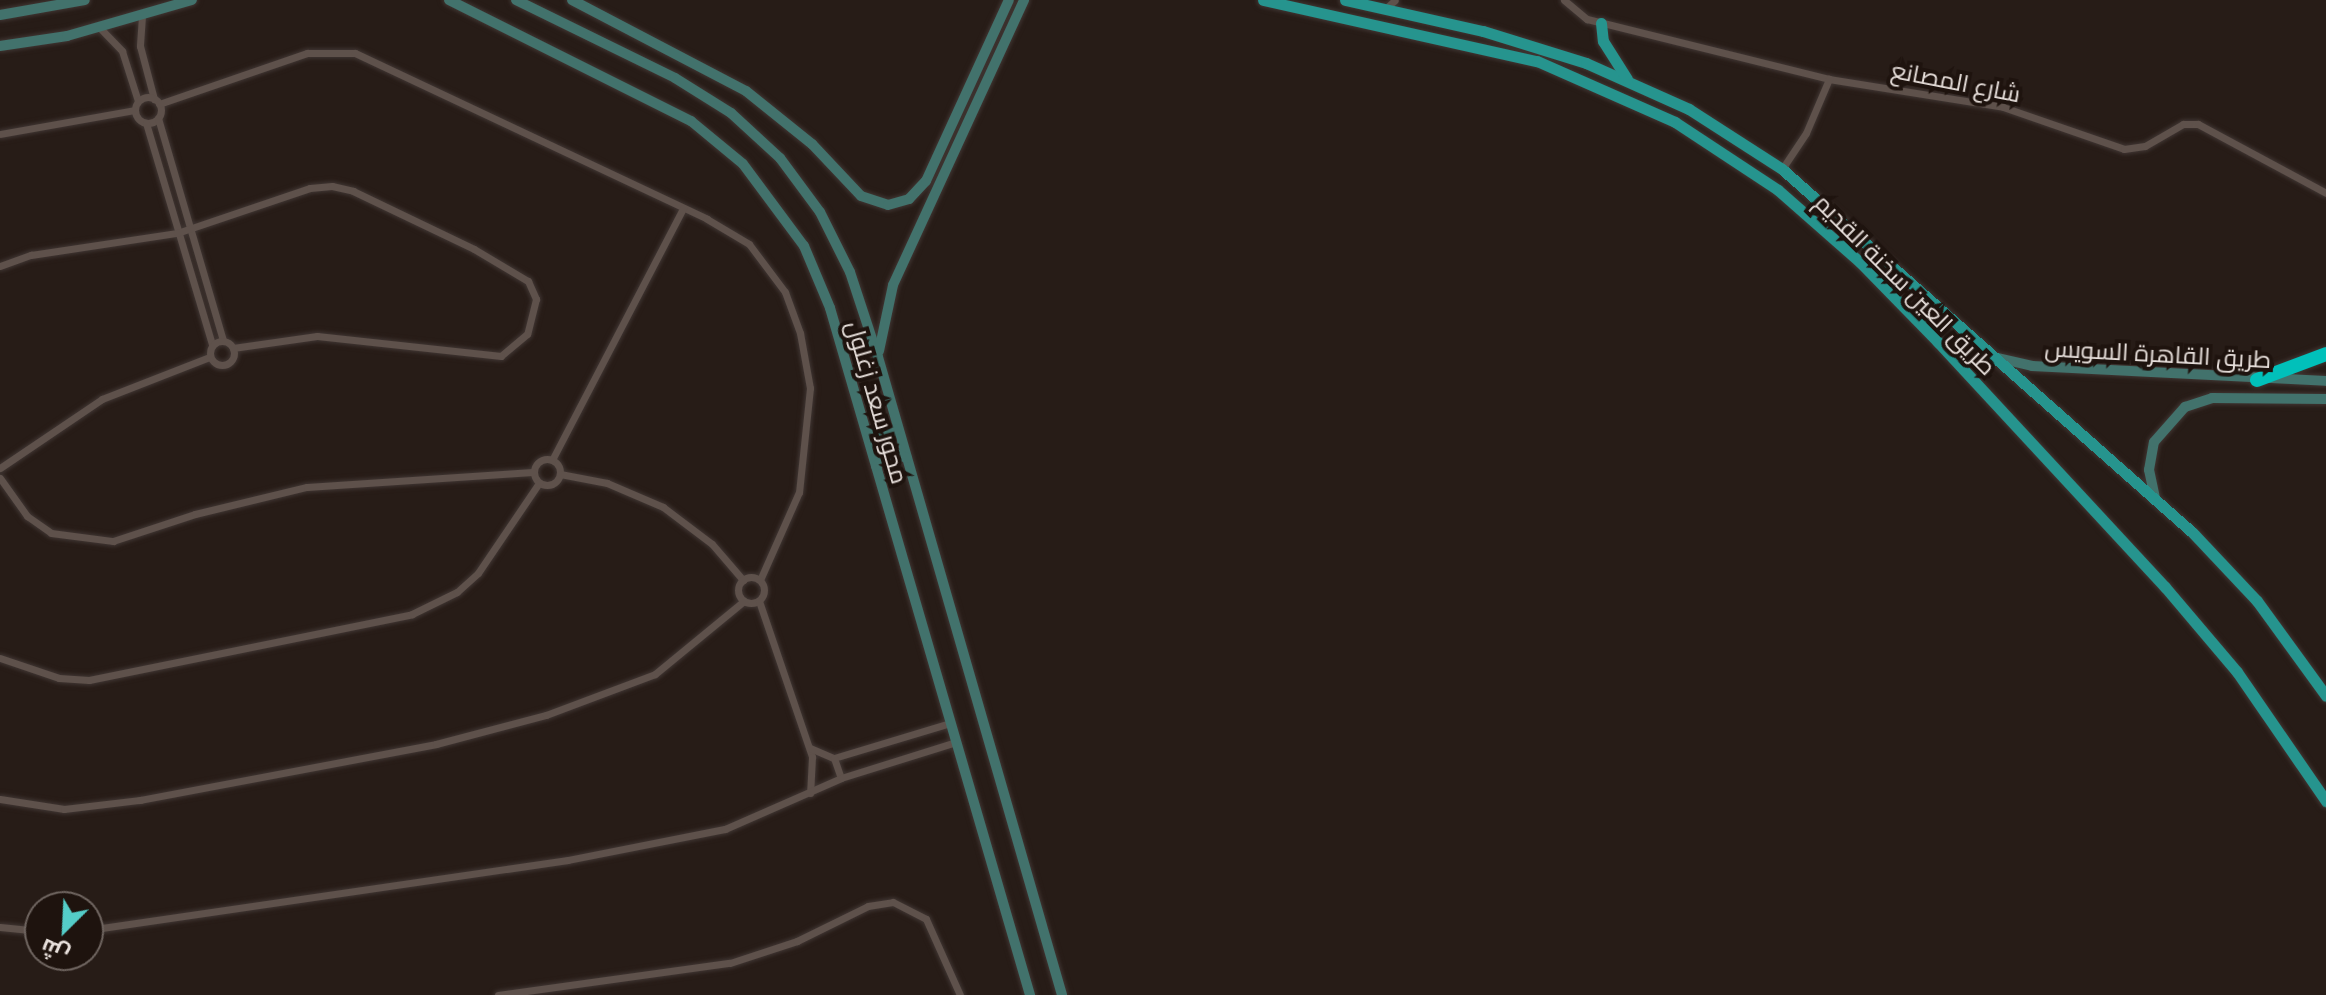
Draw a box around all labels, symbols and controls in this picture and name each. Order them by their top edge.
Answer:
street label: شارع المصانع [1889,54,2023,108]
street label: طريق العين سخنة القديم [1810,188,2002,380]
street label: محور سعد زغلول [841,317,915,487]
street label: طريق القاهرة السويس [2044,333,2272,373]
north arrow [24,891,104,971]
text: ش [36,933,73,970]

